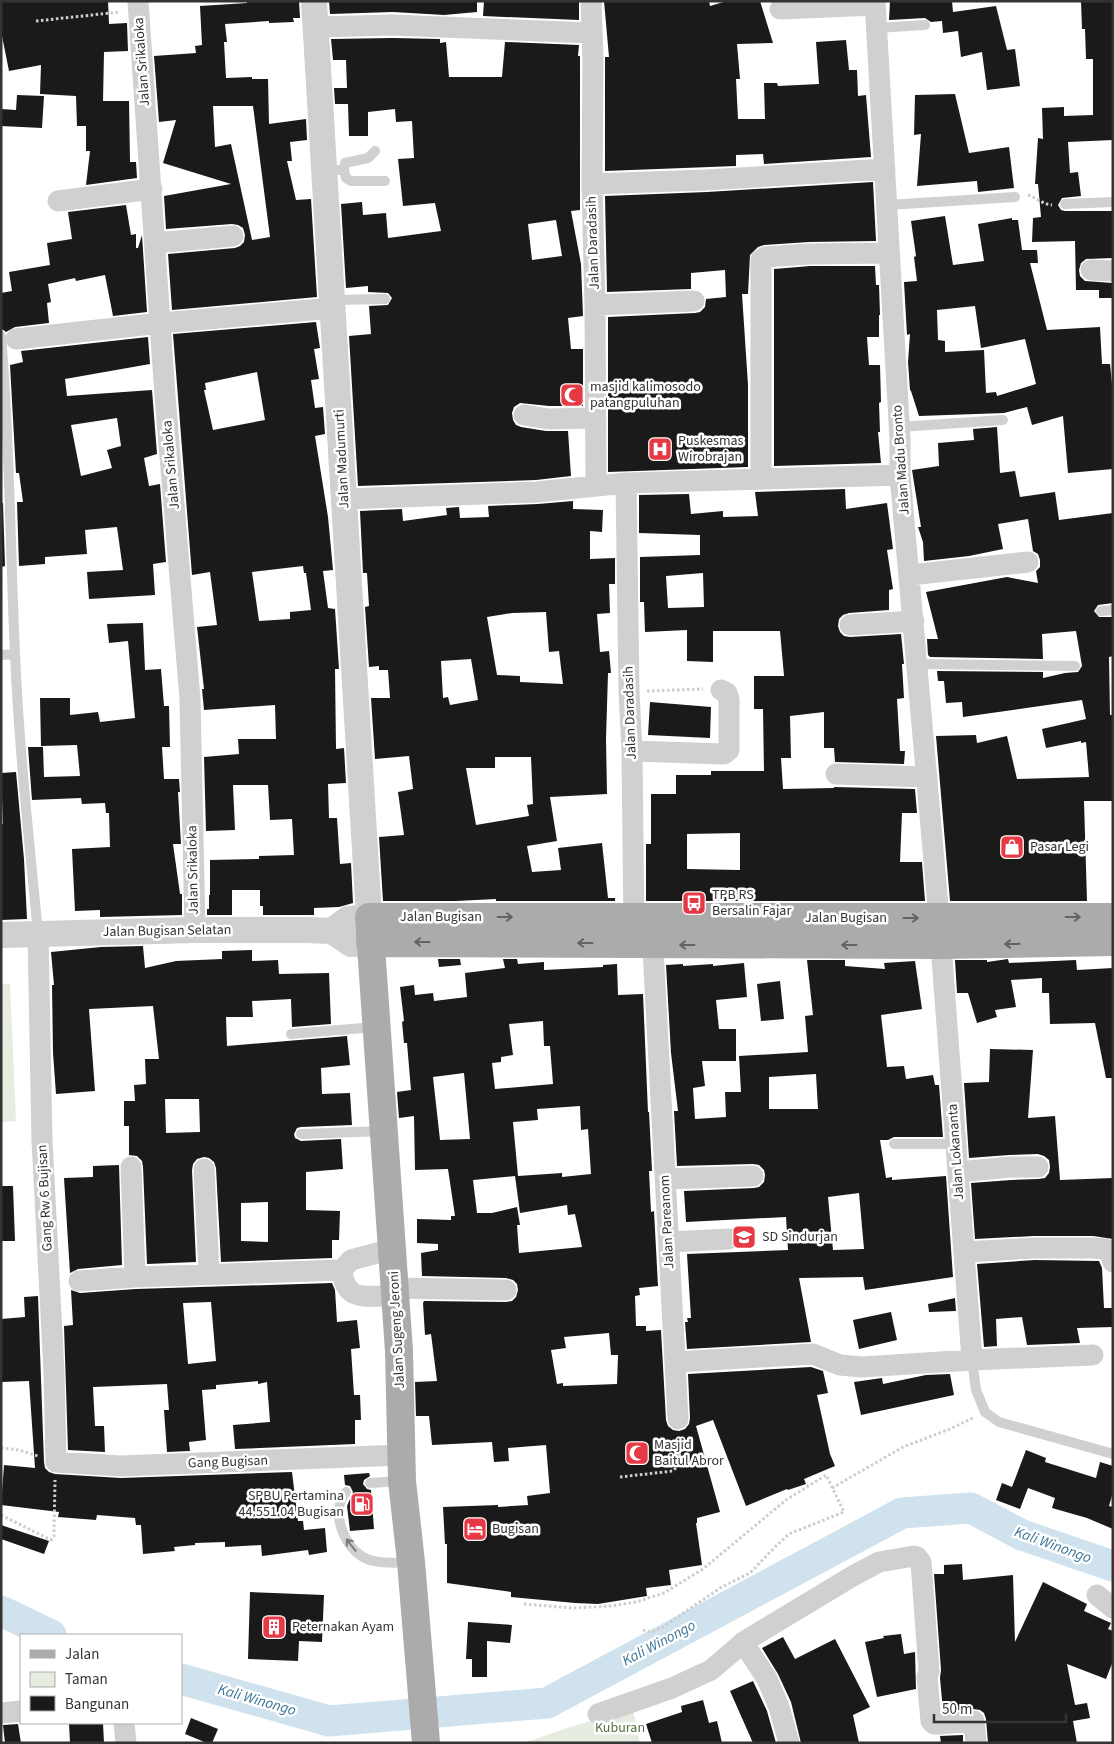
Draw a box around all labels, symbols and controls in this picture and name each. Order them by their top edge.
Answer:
street label: Jalan Srikaloka [129,17,155,107]
street label: Jalan Daradasih [581,196,605,290]
place label: masjid kalimosodo patangpuluhan [590,377,701,413]
mosque icon: masjid kalimosodo patangpuluhan [559,382,585,408]
street label: Jalan Madu Bronto [887,404,915,516]
street label: Jalan Madumurti [329,409,355,509]
street label: Jalan Srikaloka [157,420,185,510]
place label: Puskesmas Wirobrajan [678,431,744,467]
hospital icon: Puskesmas Wirobrajan [647,436,673,462]
street label: Jalan Daradasih [618,666,642,760]
street label: Jalan Srikaloka [182,825,204,915]
shop icon: Pasar Legi [999,834,1025,860]
place label: Pasar Legi [1030,837,1089,857]
place label: TPB RS Bersalin Fajar [712,885,791,921]
bus stop icon: TPB RS Bersalin Fajar [681,890,707,916]
street label: Jalan Bugisan [400,907,482,927]
street label: Jalan Bugisan [805,908,887,928]
one-way arrow [496,912,513,922]
one-way arrow [1064,912,1081,922]
one-way arrow [902,913,918,923]
street label: Jalan Bugisan Selatan [103,920,231,942]
one-way arrow [415,937,431,947]
one-way arrow [577,938,594,948]
one-way arrow [1004,939,1020,949]
one-way arrow [679,940,695,950]
one-way arrow [841,940,858,950]
street label: Jalan Lokananta [943,1103,969,1201]
street label: Gang Rw 6 Bujisan [32,1144,58,1252]
street label: Jalan Pareanom [655,1174,679,1270]
school or university icon: SD Sindurjan [731,1224,757,1250]
place label: SD Sindurjan [762,1227,838,1247]
street label: Jalan Sugeng Jeroni [384,1270,410,1390]
place label: Masjid Baitul Abror [654,1435,724,1471]
mosque icon: Masjid Baitul Abror [624,1440,650,1466]
street label: Gang Bugisan [188,1451,268,1473]
place label: SPBU Pertamina 44.551.04 Bugisan [239,1486,344,1522]
fuel station icon: SPBU Pertamina 44.551.04 Bugisan [349,1491,375,1517]
hotel icon: Bugisan [462,1516,488,1542]
place label: Bugisan [492,1519,539,1539]
water label: Kali Winongo [1012,1521,1095,1569]
one-way arrow [346,1539,357,1552]
building icon: Peternakan Ayam [261,1614,287,1640]
water label: Kali Winongo [619,1615,700,1671]
place label: Peternakan Ayam [292,1617,394,1637]
legend [20,1634,182,1724]
text: Jalan [65,1644,99,1665]
text: Taman [65,1669,108,1690]
water label: Kali Winongo [215,1679,299,1721]
scale bar [934,1692,1066,1724]
text: Bangunan [65,1694,129,1715]
text: 50 m [942,1699,972,1720]
park label: Kuburan [595,1718,645,1738]

